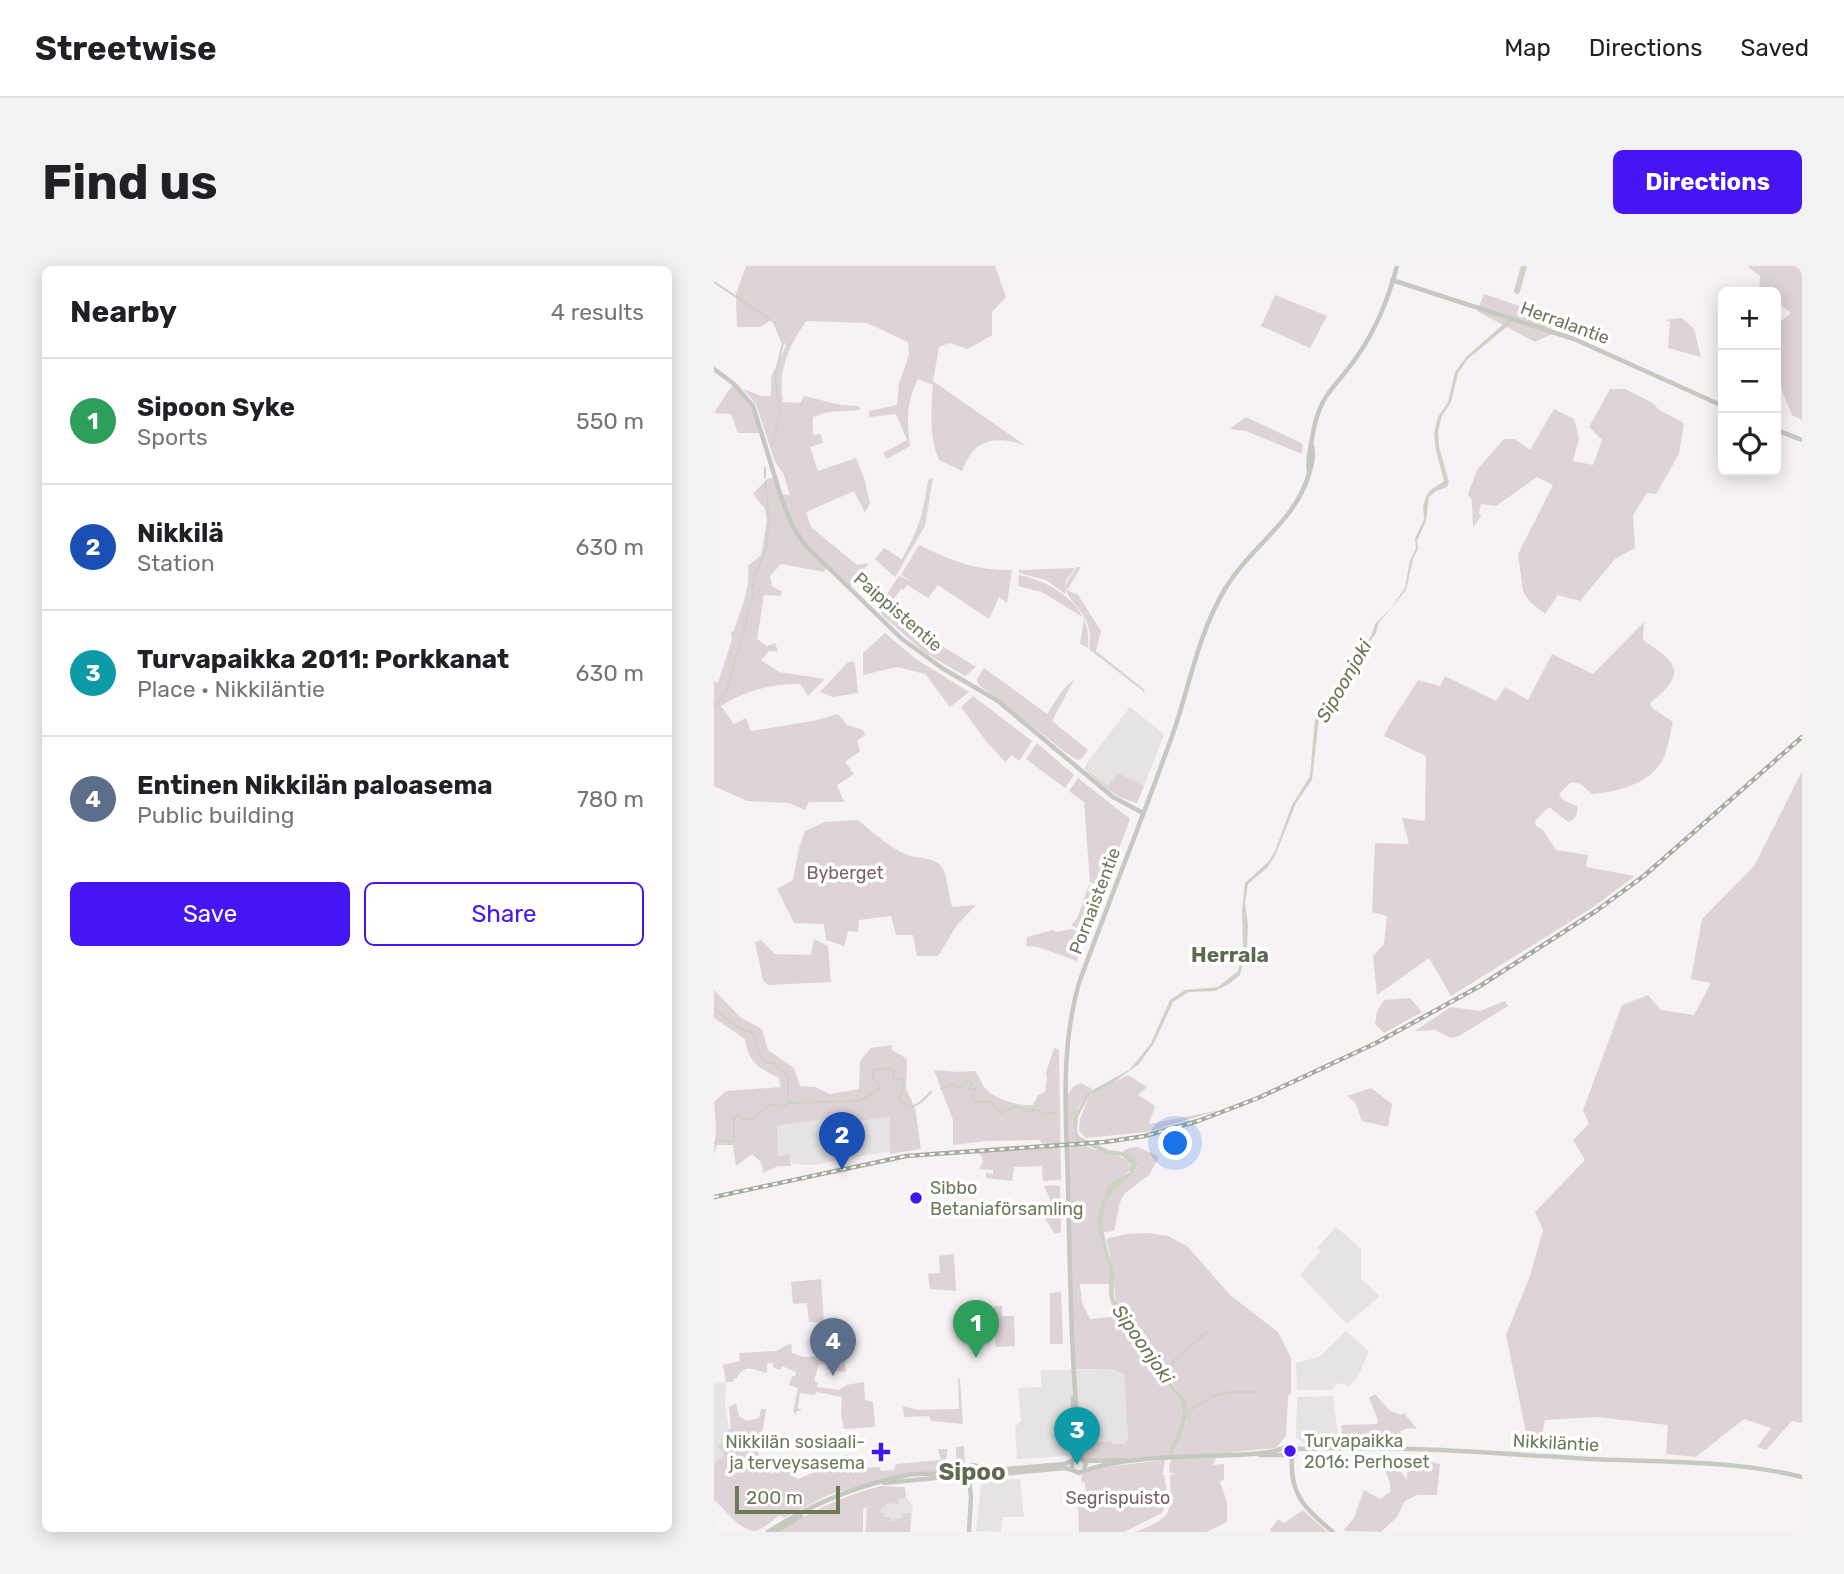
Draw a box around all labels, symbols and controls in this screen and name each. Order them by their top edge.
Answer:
text: Streetwise [35,29,217,68]
text: Map [1504,34,1551,62]
text: Directions [1589,34,1702,62]
text: Saved [1740,34,1809,62]
button: Directions [1613,150,1802,214]
text: Find us [42,153,218,211]
map controls [1718,287,1781,476]
button: + [1718,287,1781,350]
text: Nearby [70,294,177,330]
street label: Herralantie [1518,297,1612,349]
text: 4 results [551,298,644,326]
button: − [1718,350,1781,413]
text: Sipoon Syke [137,392,295,423]
text: 1 [87,407,99,435]
text: 550 m [576,407,644,435]
button: locate [1718,413,1781,476]
text: Sports [137,423,208,451]
text: Nikkilä [137,518,224,549]
text: 2 [86,533,100,561]
text: 630 m [576,533,644,561]
text: Station [137,549,215,577]
street label: Paippistentie [849,568,947,656]
water label: Sipoonjoki [1311,635,1377,726]
text: Turvapaikka 2011: Porkkanat [137,644,509,675]
text: 3 [85,659,101,687]
text: 630 m [576,659,644,687]
text: Place · Nikkiläntie [137,675,325,703]
text: Entinen Nikkilän paloasema [137,770,493,801]
text: 4 [85,785,101,813]
text: 780 m [577,785,644,813]
text: Public building [137,801,294,829]
street label: Pornaistentie [1065,845,1125,957]
park label: Byberget [806,862,884,884]
button: Save [70,882,350,946]
button: Share [364,882,644,946]
district label: Herrala [1191,942,1269,967]
pin: 2 [819,1112,865,1170]
your location [1158,1126,1192,1160]
place label: Sibbo Betaniaförsamling [930,1177,1084,1220]
marker: Sibbo Betaniaförsamling [908,1190,924,1206]
pin: 1 [953,1300,999,1358]
water label: Sipoonjoki [1107,1300,1179,1388]
pin: 4 [810,1318,856,1376]
pin: 3 [1054,1407,1100,1465]
place label: Turvapaikka 2016: Perhoset [1304,1430,1429,1473]
street label: Nikkiläntie [1512,1430,1600,1456]
place label: Nikkilän sosiaali- ja terveysasema [725,1431,865,1474]
marker: Nikkilän sosiaali- ja terveysasema [871,1442,891,1462]
marker: Turvapaikka 2016: Perhoset [1282,1443,1298,1459]
district label: Sipoo [938,1458,1006,1486]
scale bar [735,1483,840,1515]
text: 200 m [746,1486,803,1509]
park label: Segrispuisto [1066,1487,1170,1509]

